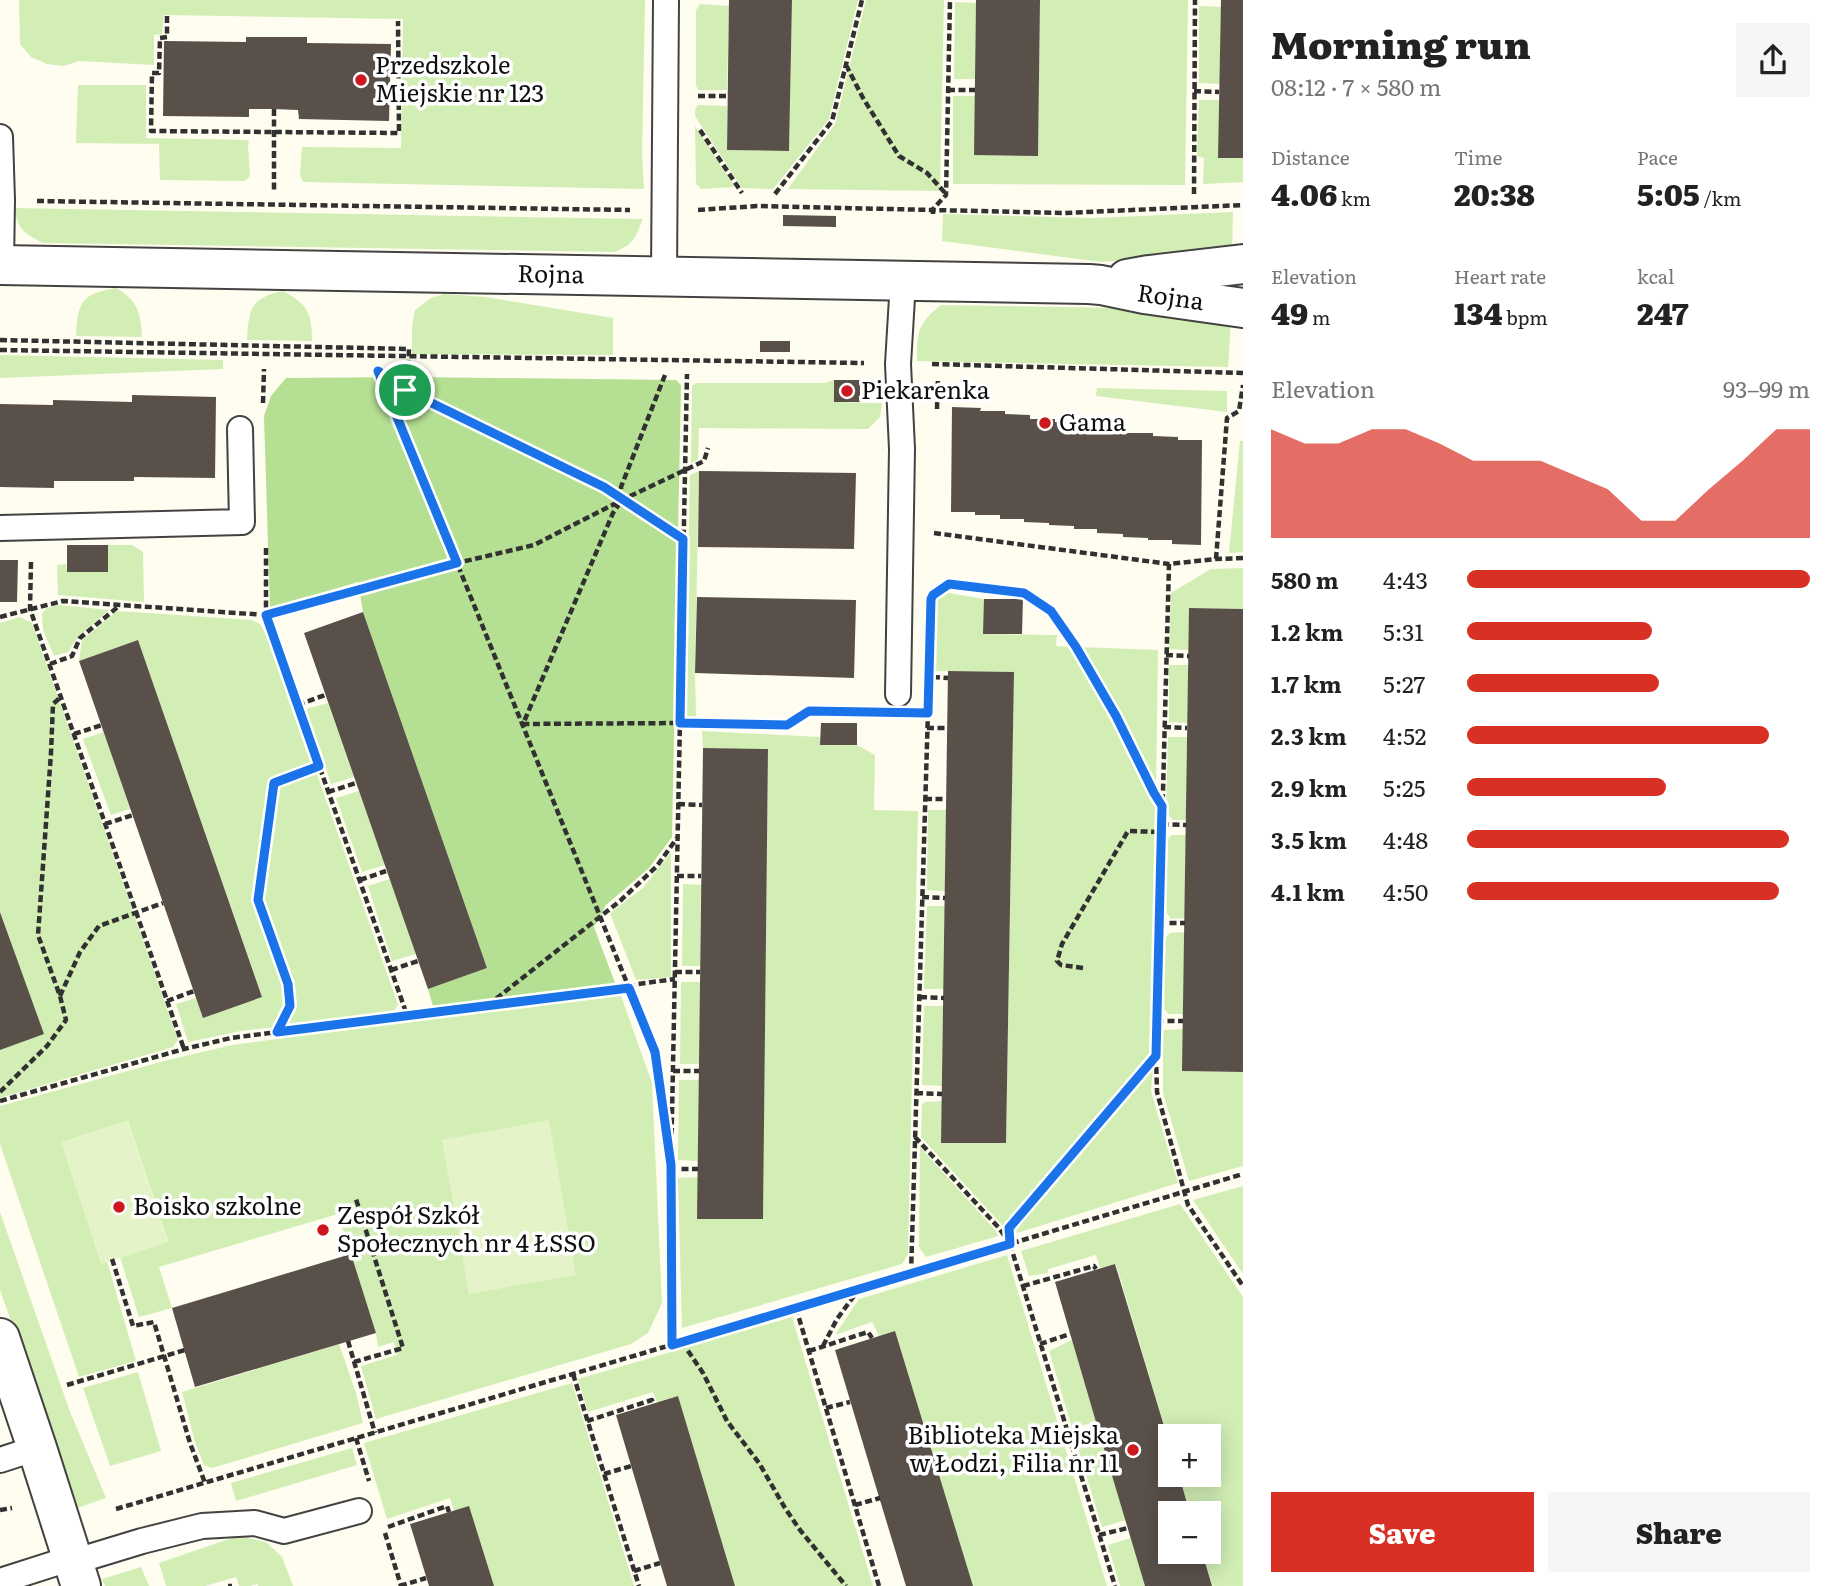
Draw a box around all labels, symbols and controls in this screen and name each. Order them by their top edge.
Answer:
text: Morning run [1271,14,1531,71]
button: share [1736,23,1810,97]
place label: Przedszkole Miejskie nr 123 [375,46,544,109]
text: 08:12 · 7 × 580 m [1271,69,1441,103]
marker: Przedszkole Miejskie nr 123 [353,72,369,88]
text: Distance [1271,143,1350,171]
text: Time [1454,143,1502,171]
text: Pace [1637,143,1678,171]
text: 4.06 [1271,171,1337,215]
text: 20:38 [1454,171,1535,215]
text: 5:05 [1637,171,1700,215]
text: km [1337,184,1371,212]
text: /km [1700,184,1741,212]
street label: Rojna [517,254,585,290]
text: Elevation [1271,262,1357,290]
text: Heart rate [1454,262,1546,290]
text: kcal [1637,262,1674,290]
street label: Rojna [1135,273,1207,317]
text: 49 [1271,290,1308,334]
text: 134 [1454,290,1503,334]
text: 247 [1637,290,1688,334]
text: m [1308,303,1330,331]
text: bpm [1503,303,1548,331]
pin [375,360,435,420]
icon: arrive [386,371,424,409]
place label: Piekarenka [861,371,990,406]
text: Elevation [1271,371,1375,405]
text: 93–99 m [1723,371,1810,405]
marker: Piekarenka [839,383,855,399]
place label: Gama [1059,403,1126,438]
marker: Gama [1037,415,1053,431]
text: 580 m [1271,562,1339,596]
text: 4:43 [1383,562,1428,596]
text: 1.2 km [1271,614,1343,648]
text: 5:31 [1383,614,1424,648]
text: 1.7 km [1271,666,1342,700]
text: 5:27 [1383,666,1425,700]
text: 2.3 km [1271,718,1347,752]
text: 4:52 [1383,718,1426,752]
text: 2.9 km [1271,770,1347,804]
text: 5:25 [1383,770,1425,804]
text: 3.5 km [1271,822,1347,856]
text: 4:48 [1383,822,1428,856]
text: 4.1 km [1271,874,1345,908]
text: 4:50 [1383,874,1428,908]
place label: Boisko szkolne [133,1187,302,1222]
place label: Zespół Szkół Społecznych nr 4 ŁSSO [337,1196,596,1259]
marker: Boisko szkolne [111,1199,127,1215]
marker: Zespół Szkół Społecznych nr 4 ŁSSO [315,1222,331,1238]
place label: Biblioteka Miejska w Łodzi, Filia nr 11 [908,1416,1119,1479]
map controls [1158,1424,1221,1564]
button: + [1158,1424,1221,1487]
marker: Biblioteka Miejska w Łodzi, Filia nr 11 [1125,1442,1141,1458]
button: Save [1271,1492,1534,1572]
button: Share [1548,1492,1810,1572]
button: − [1158,1501,1221,1564]

